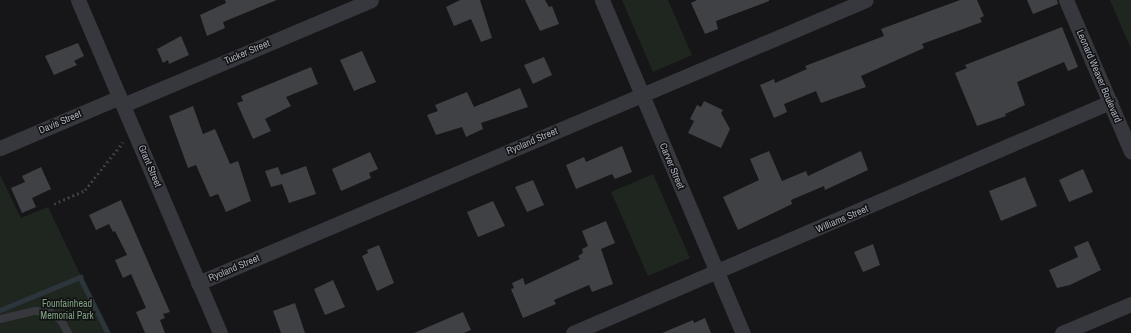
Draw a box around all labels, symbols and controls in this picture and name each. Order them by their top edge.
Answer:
street label: Leonard Weaver Boulevard [1074,28,1124,124]
street label: Tucker Street [222,37,272,67]
street label: Davis Street [37,108,83,136]
street label: Ryoland Street [505,125,559,157]
street label: Carver Street [657,141,687,191]
street label: Grant Street [136,143,164,189]
street label: Williams Street [814,203,870,235]
street label: Ryoland Street [207,252,261,284]
park label: Fountainhead Memorial Park [40,297,94,320]

